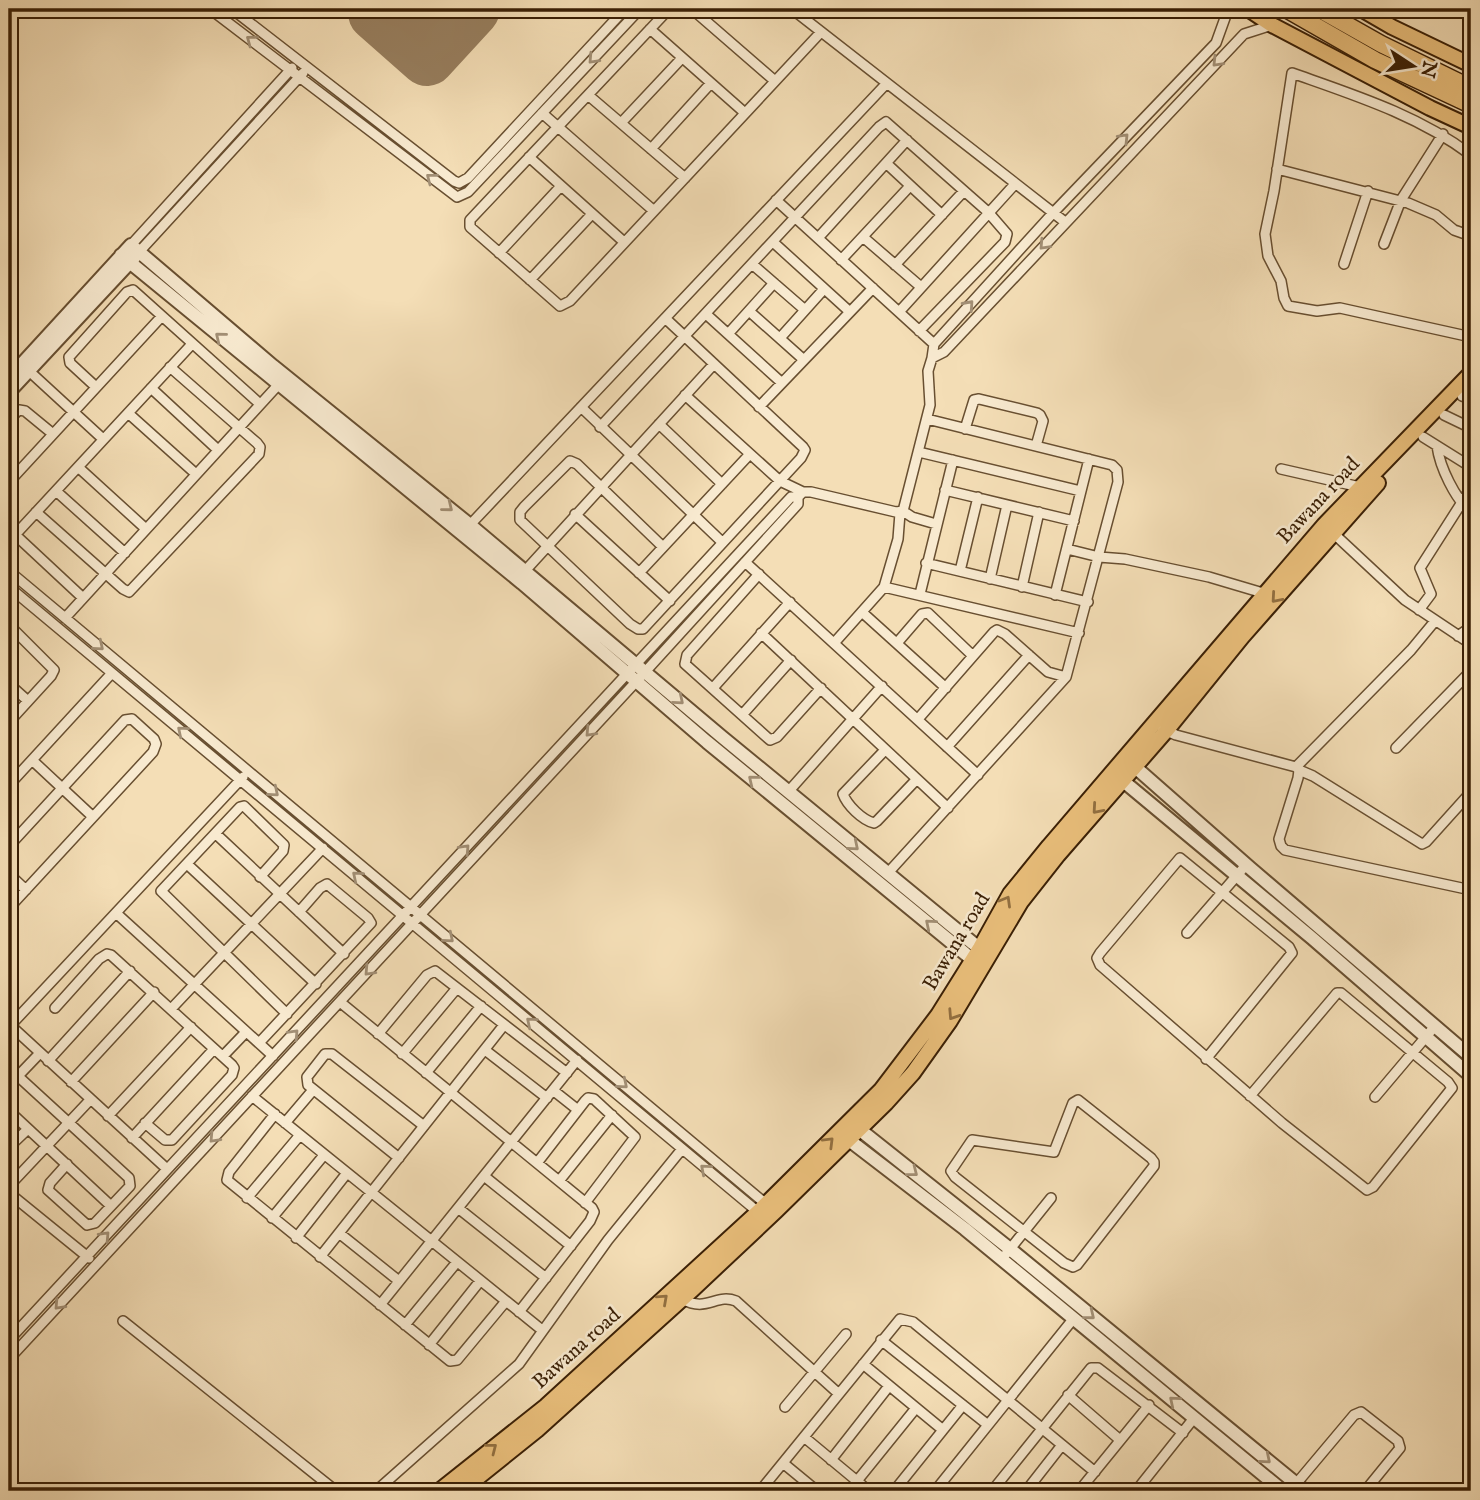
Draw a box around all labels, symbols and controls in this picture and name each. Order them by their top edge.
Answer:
north arrow [1378,32,1448,102]
one-way arrow [246,35,259,48]
one-way arrow [589,50,602,63]
one-way arrow [1213,54,1226,67]
text: N [1414,58,1441,80]
one-way arrow [1116,133,1129,146]
one-way arrow [426,174,439,187]
one-way arrow [1039,237,1052,250]
one-way arrow [961,300,974,313]
one-way arrow [216,333,228,346]
street label: Bawana road [1272,451,1367,550]
one-way arrow [439,499,452,511]
one-way arrow [1272,590,1284,603]
one-way arrow [91,638,103,651]
one-way arrow [671,692,683,705]
one-way arrow [585,724,598,737]
one-way arrow [177,727,190,739]
one-way arrow [749,776,762,788]
one-way arrow [265,784,278,796]
one-way arrow [1093,801,1105,814]
one-way arrow [845,838,858,850]
one-way arrow [457,844,470,857]
one-way arrow [352,872,365,884]
street label: Bawana road [917,887,997,996]
one-way arrow [998,896,1011,909]
one-way arrow [925,920,938,932]
one-way arrow [441,929,453,942]
one-way arrow [364,963,377,976]
one-way arrow [948,1007,961,1020]
one-way arrow [527,1018,540,1030]
one-way arrow [285,1029,298,1042]
one-way arrow [614,1076,627,1088]
one-way arrow [210,1130,222,1143]
one-way arrow [820,1138,833,1151]
one-way arrow [905,1164,917,1177]
one-way arrow [701,1165,714,1177]
one-way arrow [97,1231,110,1244]
one-way arrow [655,1294,668,1307]
one-way arrow [55,1297,68,1310]
street label: Bawana road [527,1302,627,1396]
one-way arrow [1082,1306,1094,1319]
one-way arrow [1169,1397,1182,1409]
one-way arrow [485,1444,497,1457]
one-way arrow [1258,1451,1271,1463]

